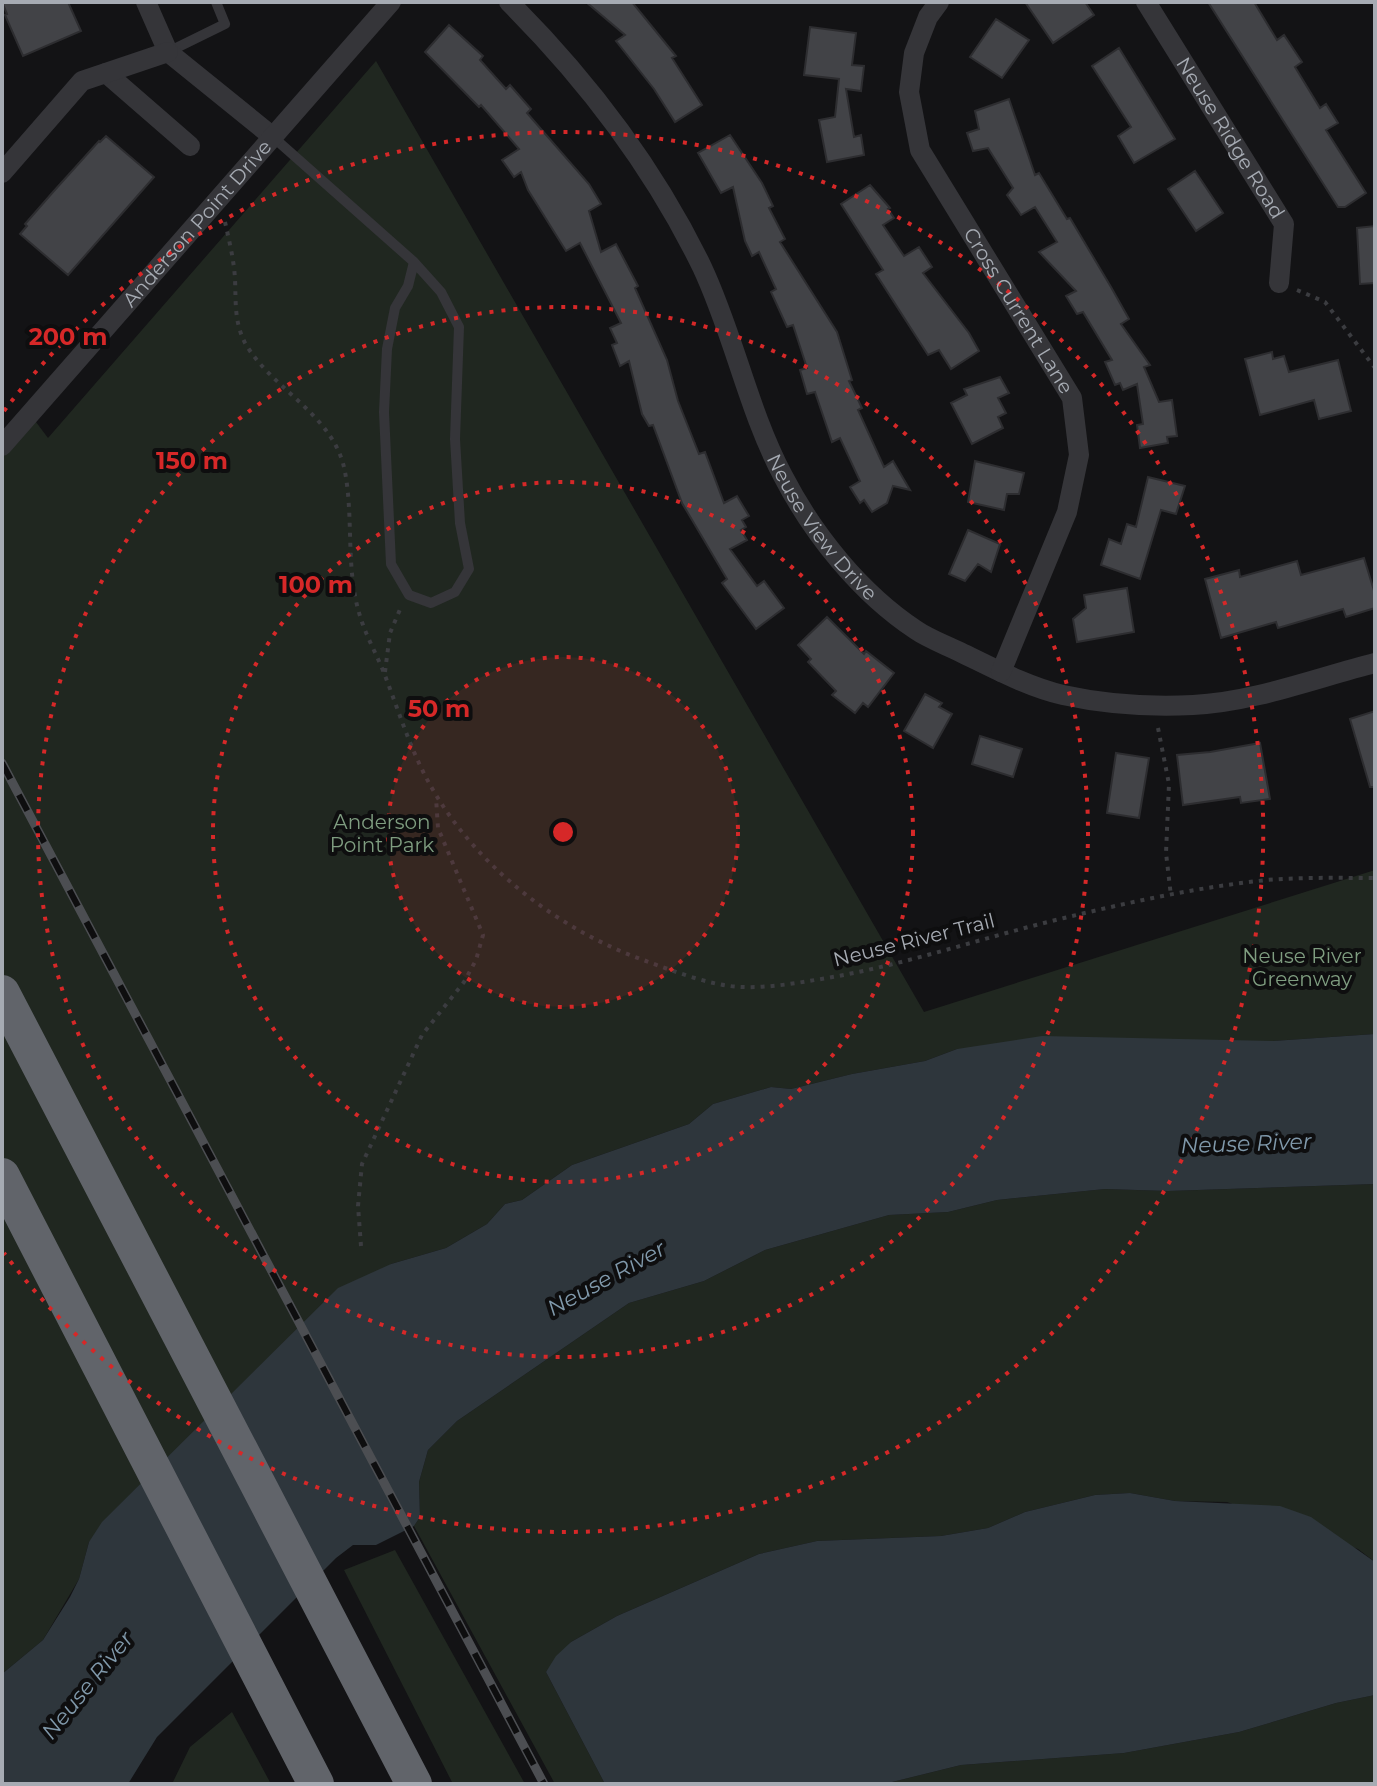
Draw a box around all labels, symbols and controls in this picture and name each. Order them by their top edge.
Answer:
street label: Neuse Ridge Road [1171,53,1290,223]
street label: Anderson Point Drive [118,135,277,312]
street label: Cross Current Lane [958,223,1078,398]
text: 200 m [29,322,107,351]
text: 150 m [156,446,228,475]
street label: Neuse View Drive [762,450,882,605]
text: 100 m [279,570,353,599]
text: 50 m [408,694,470,723]
park label: Anderson Point Park [330,810,434,857]
centre of rings [549,818,577,846]
street label: Neuse River Trail [831,908,997,972]
park label: Neuse River Greenway [1242,944,1362,991]
water label: Neuse River [1180,1128,1313,1159]
water label: Neuse River [542,1234,671,1322]
water label: Neuse River [36,1625,140,1745]

